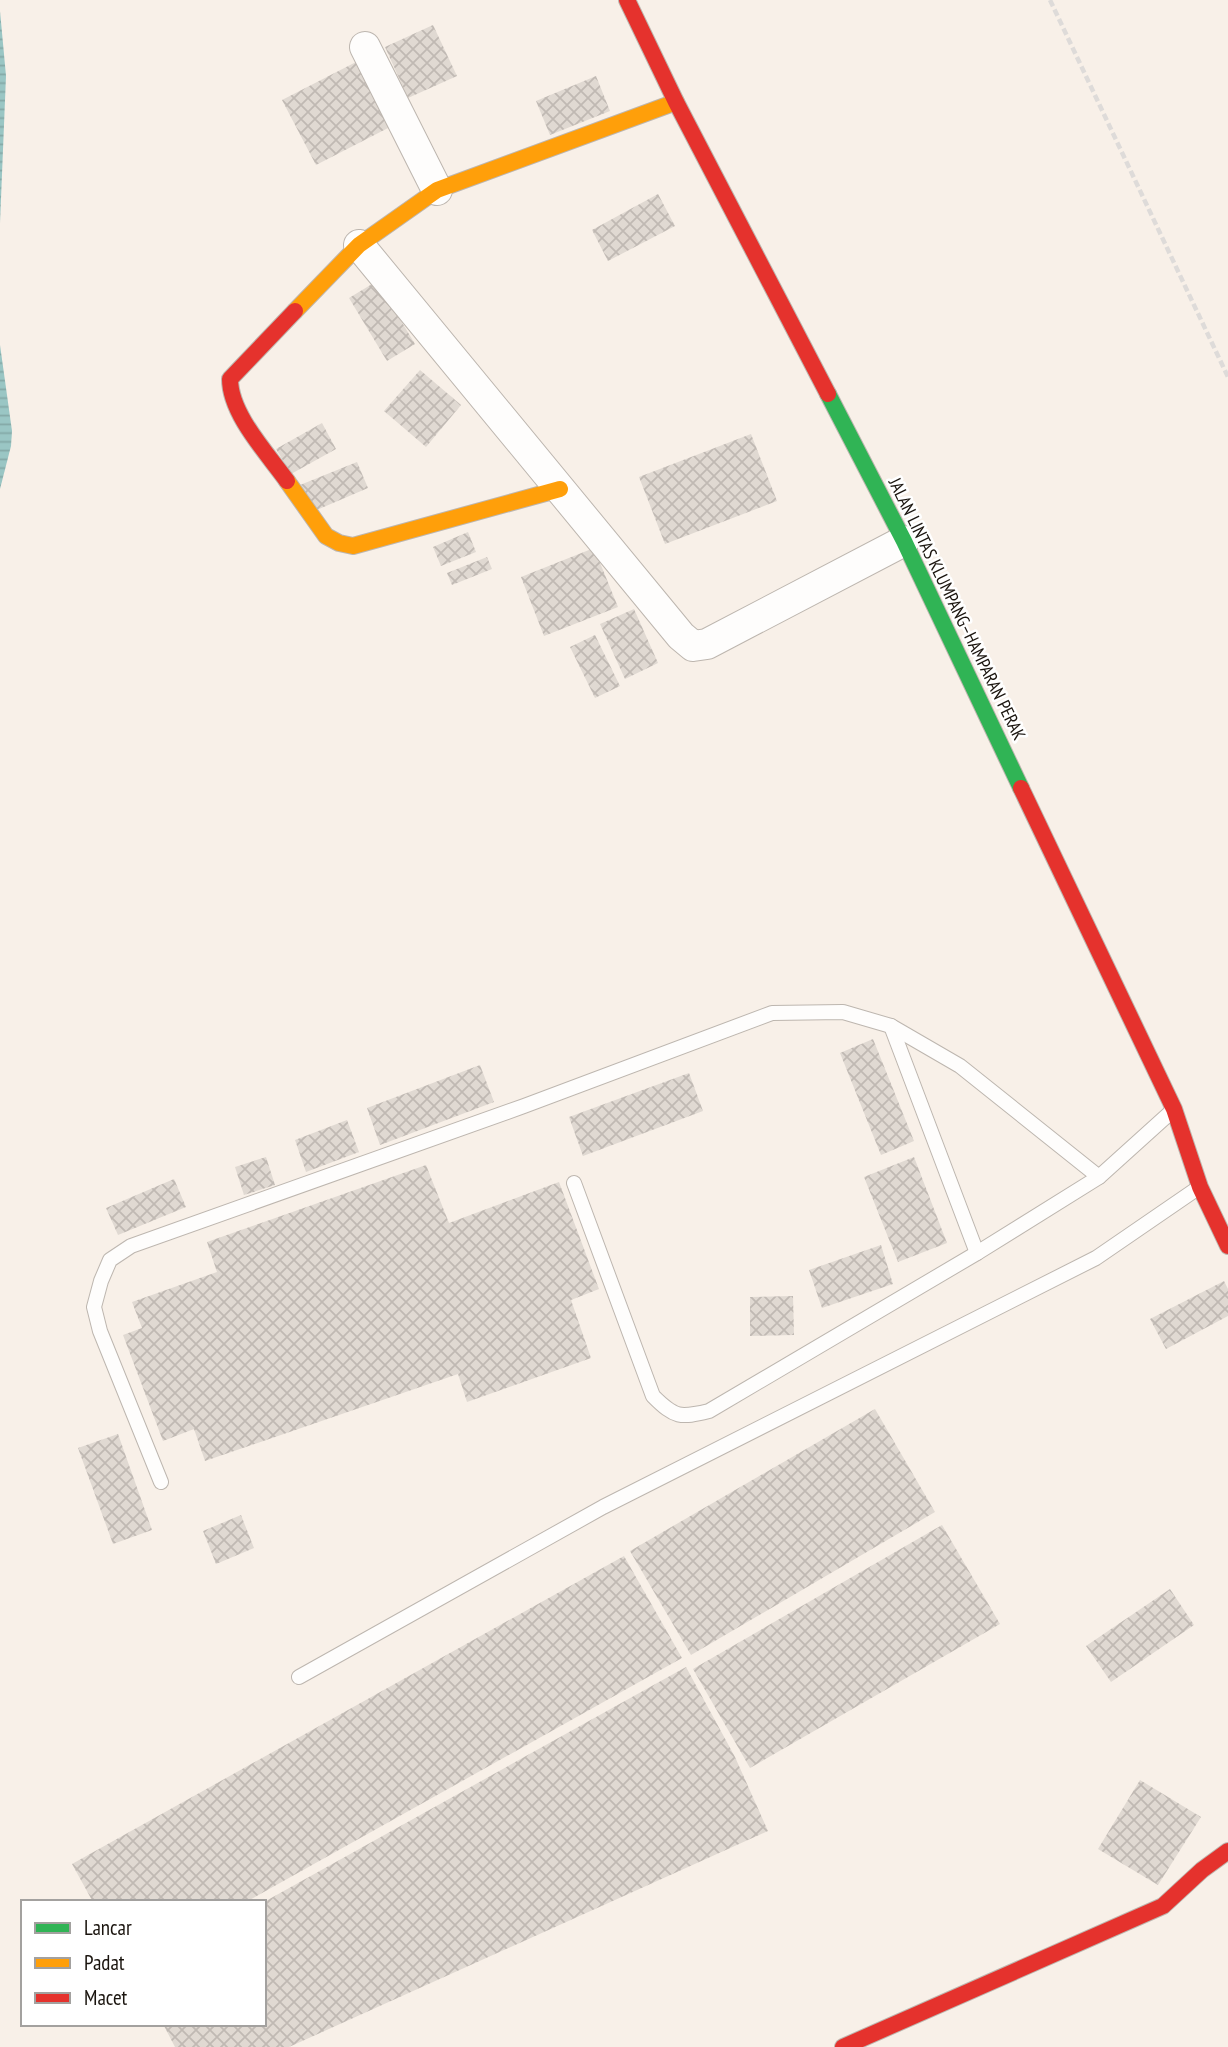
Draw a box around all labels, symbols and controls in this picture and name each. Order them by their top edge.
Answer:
street label: JALAN LINTAS KLUMPANG–HAMPARAN PERAK [883,473,1031,744]
legend [21,1900,266,2026]
text: Lancar [84,1914,132,1941]
text: Padat [84,1949,125,1976]
text: Macet [84,1984,128,2011]

